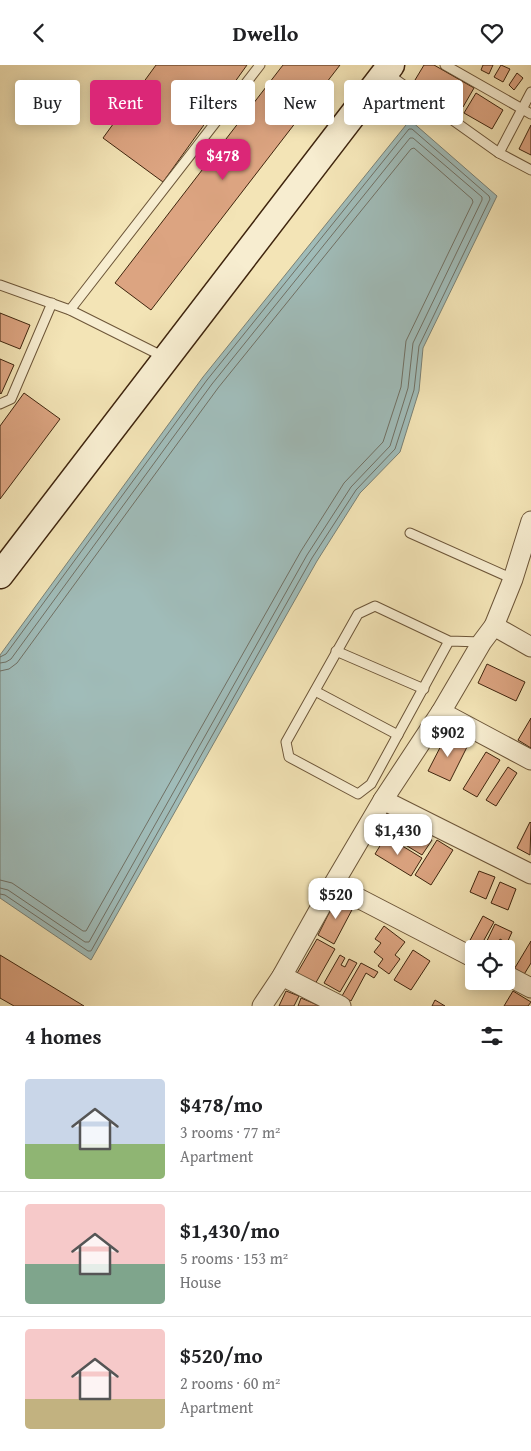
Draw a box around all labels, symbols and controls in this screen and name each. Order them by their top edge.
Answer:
text: Dwello [233,17,298,49]
icon: back [25,19,53,47]
icon: heart [478,19,506,47]
chip: Buy [15,80,80,125]
chip: Rent [90,80,161,125]
chip: Filters [171,80,255,125]
chip: New [265,80,334,125]
chip: Apartment [344,80,463,125]
pin: $478 [193,139,253,181]
text: $478 [206,143,240,167]
pin: $902 [418,715,478,758]
text: $902 [431,720,465,744]
pin: $1,430 [357,813,439,856]
text: $1,430 [375,818,421,842]
pin: $520 [306,877,366,920]
text: $520 [319,882,353,906]
map controls [465,940,515,990]
button: locate [465,940,515,990]
text: 4 homes [25,1021,101,1052]
icon: filters [478,1022,506,1050]
text: $478/mo [180,1089,263,1120]
icon: home [65,1099,125,1159]
text: 3 rooms · 77 m² [180,1120,280,1144]
text: Apartment [180,1144,253,1168]
text: $1,430/mo [180,1215,280,1246]
icon: home [65,1224,125,1284]
text: 5 rooms · 153 m² [180,1246,288,1270]
text: House [180,1270,221,1294]
text: $520/mo [180,1340,263,1371]
icon: home [65,1349,125,1409]
text: 2 rooms · 60 m² [180,1371,280,1395]
text: Apartment [180,1395,253,1419]

